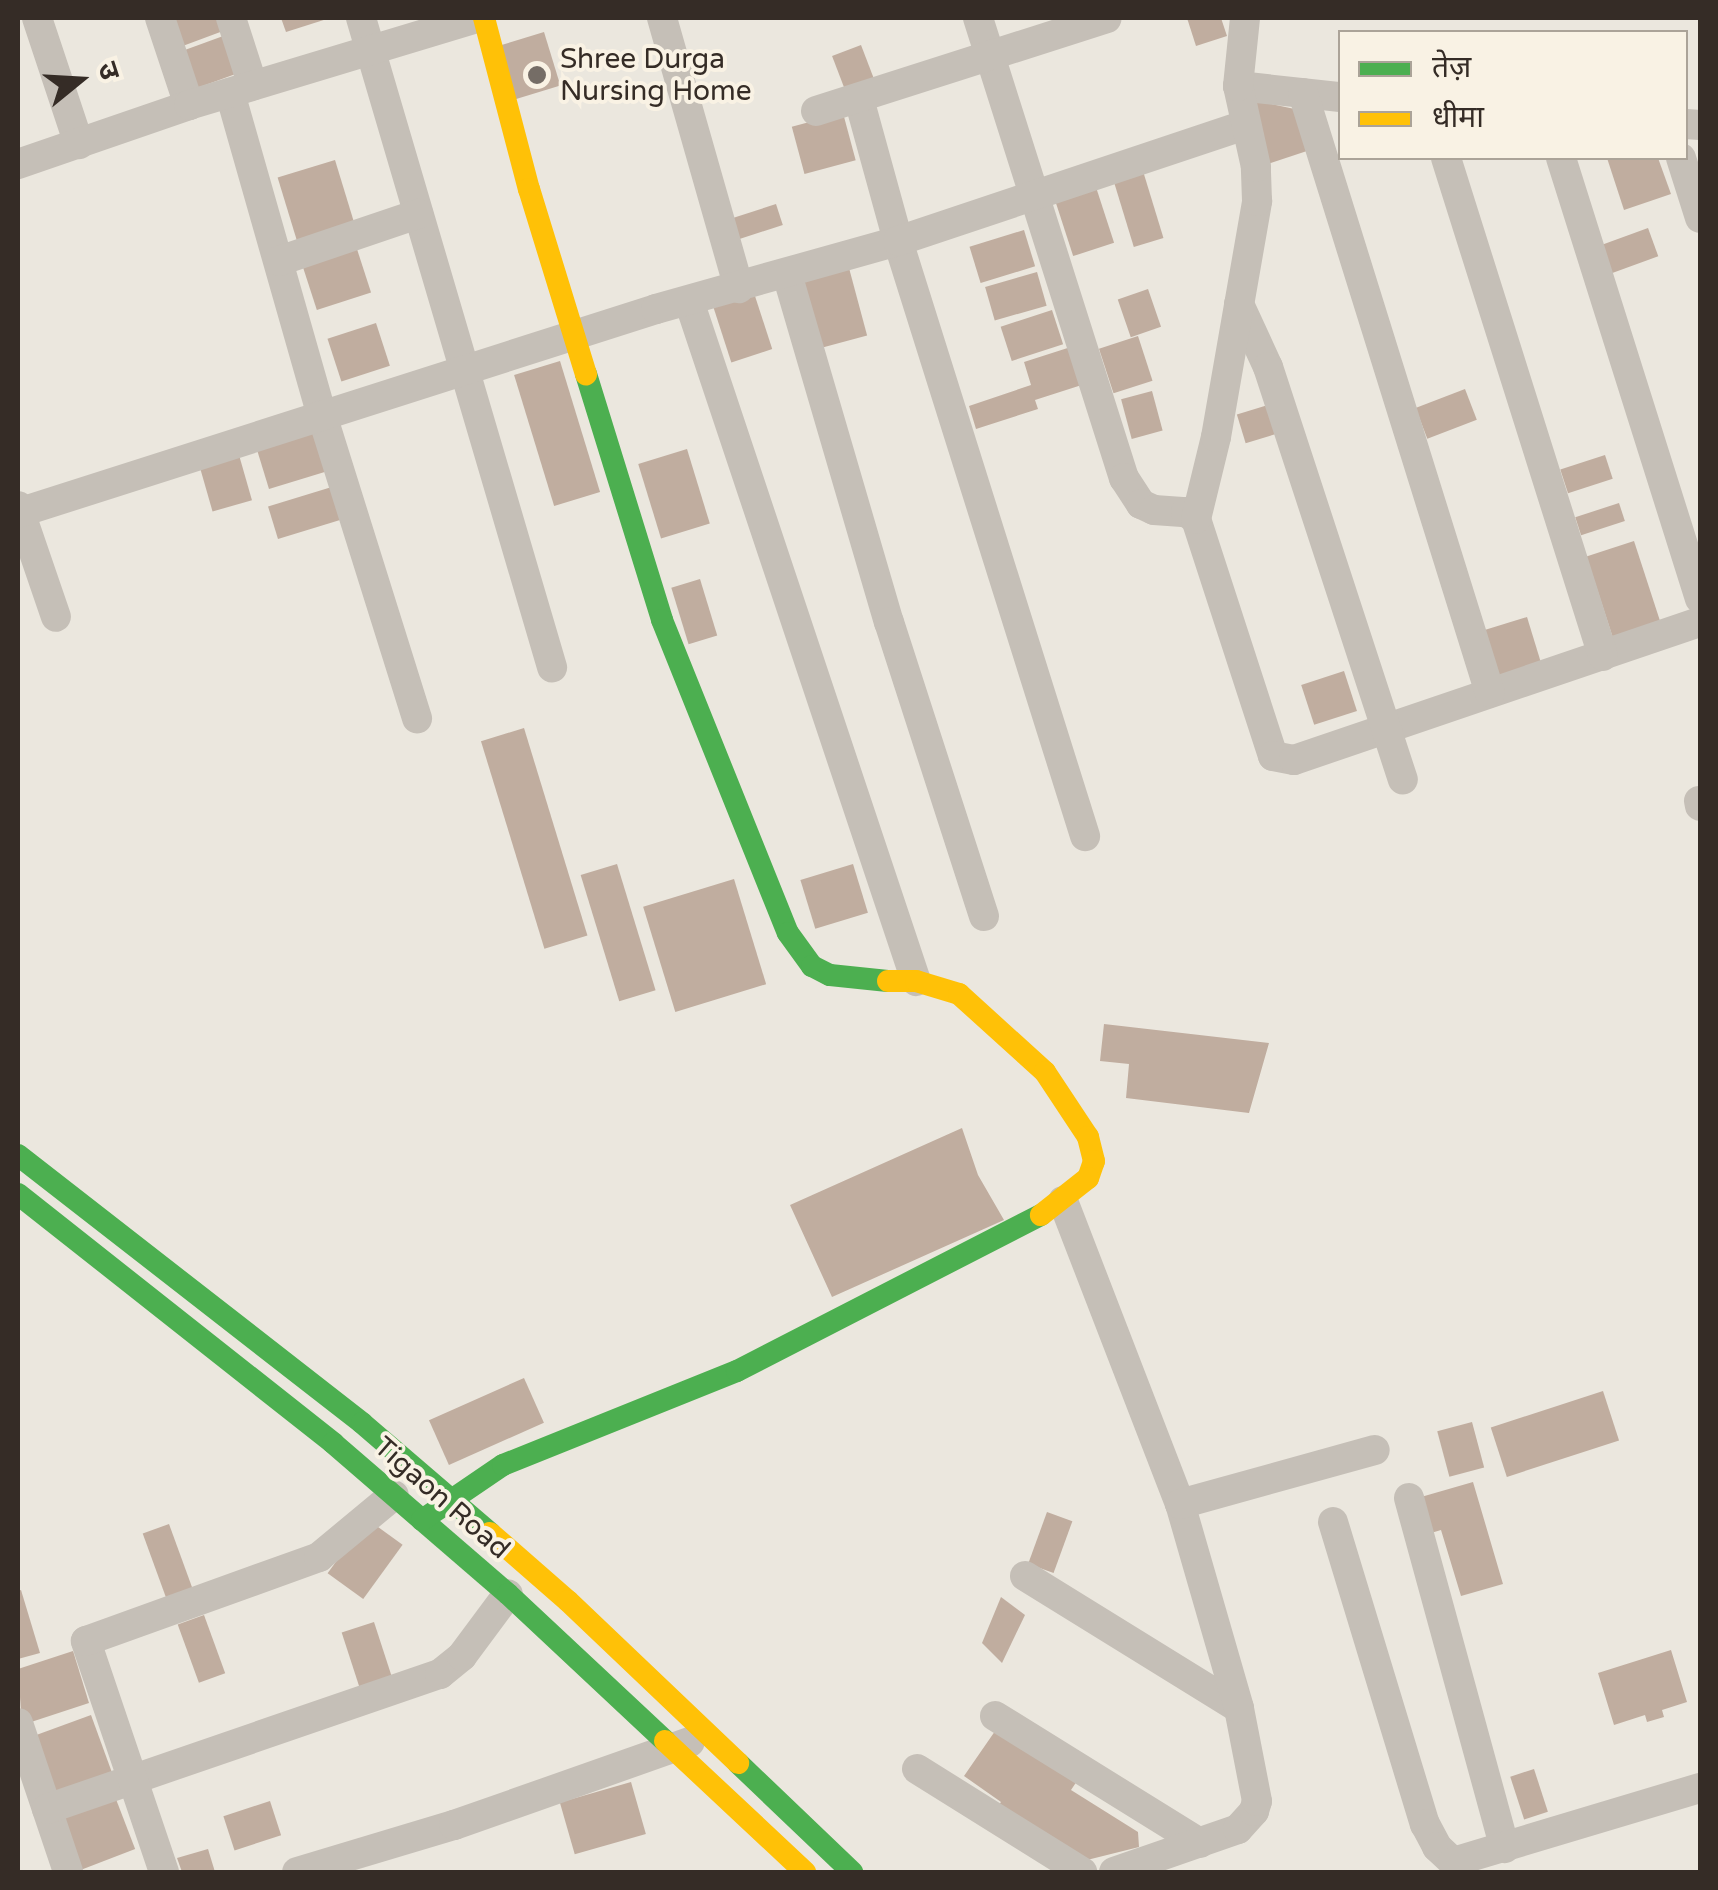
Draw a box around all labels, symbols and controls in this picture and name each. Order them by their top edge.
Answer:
north arrow [30,30,130,130]
legend [1338,30,1688,160]
place label: Shree Durga Nursing Home [560,42,752,108]
text: तेज़ [1432,49,1471,86]
text: उ [90,58,127,84]
marker: Shree Durga Nursing Home [524,62,550,88]
text: धीमा [1432,99,1484,136]
street label: Tigaon Road [367,1430,517,1566]

